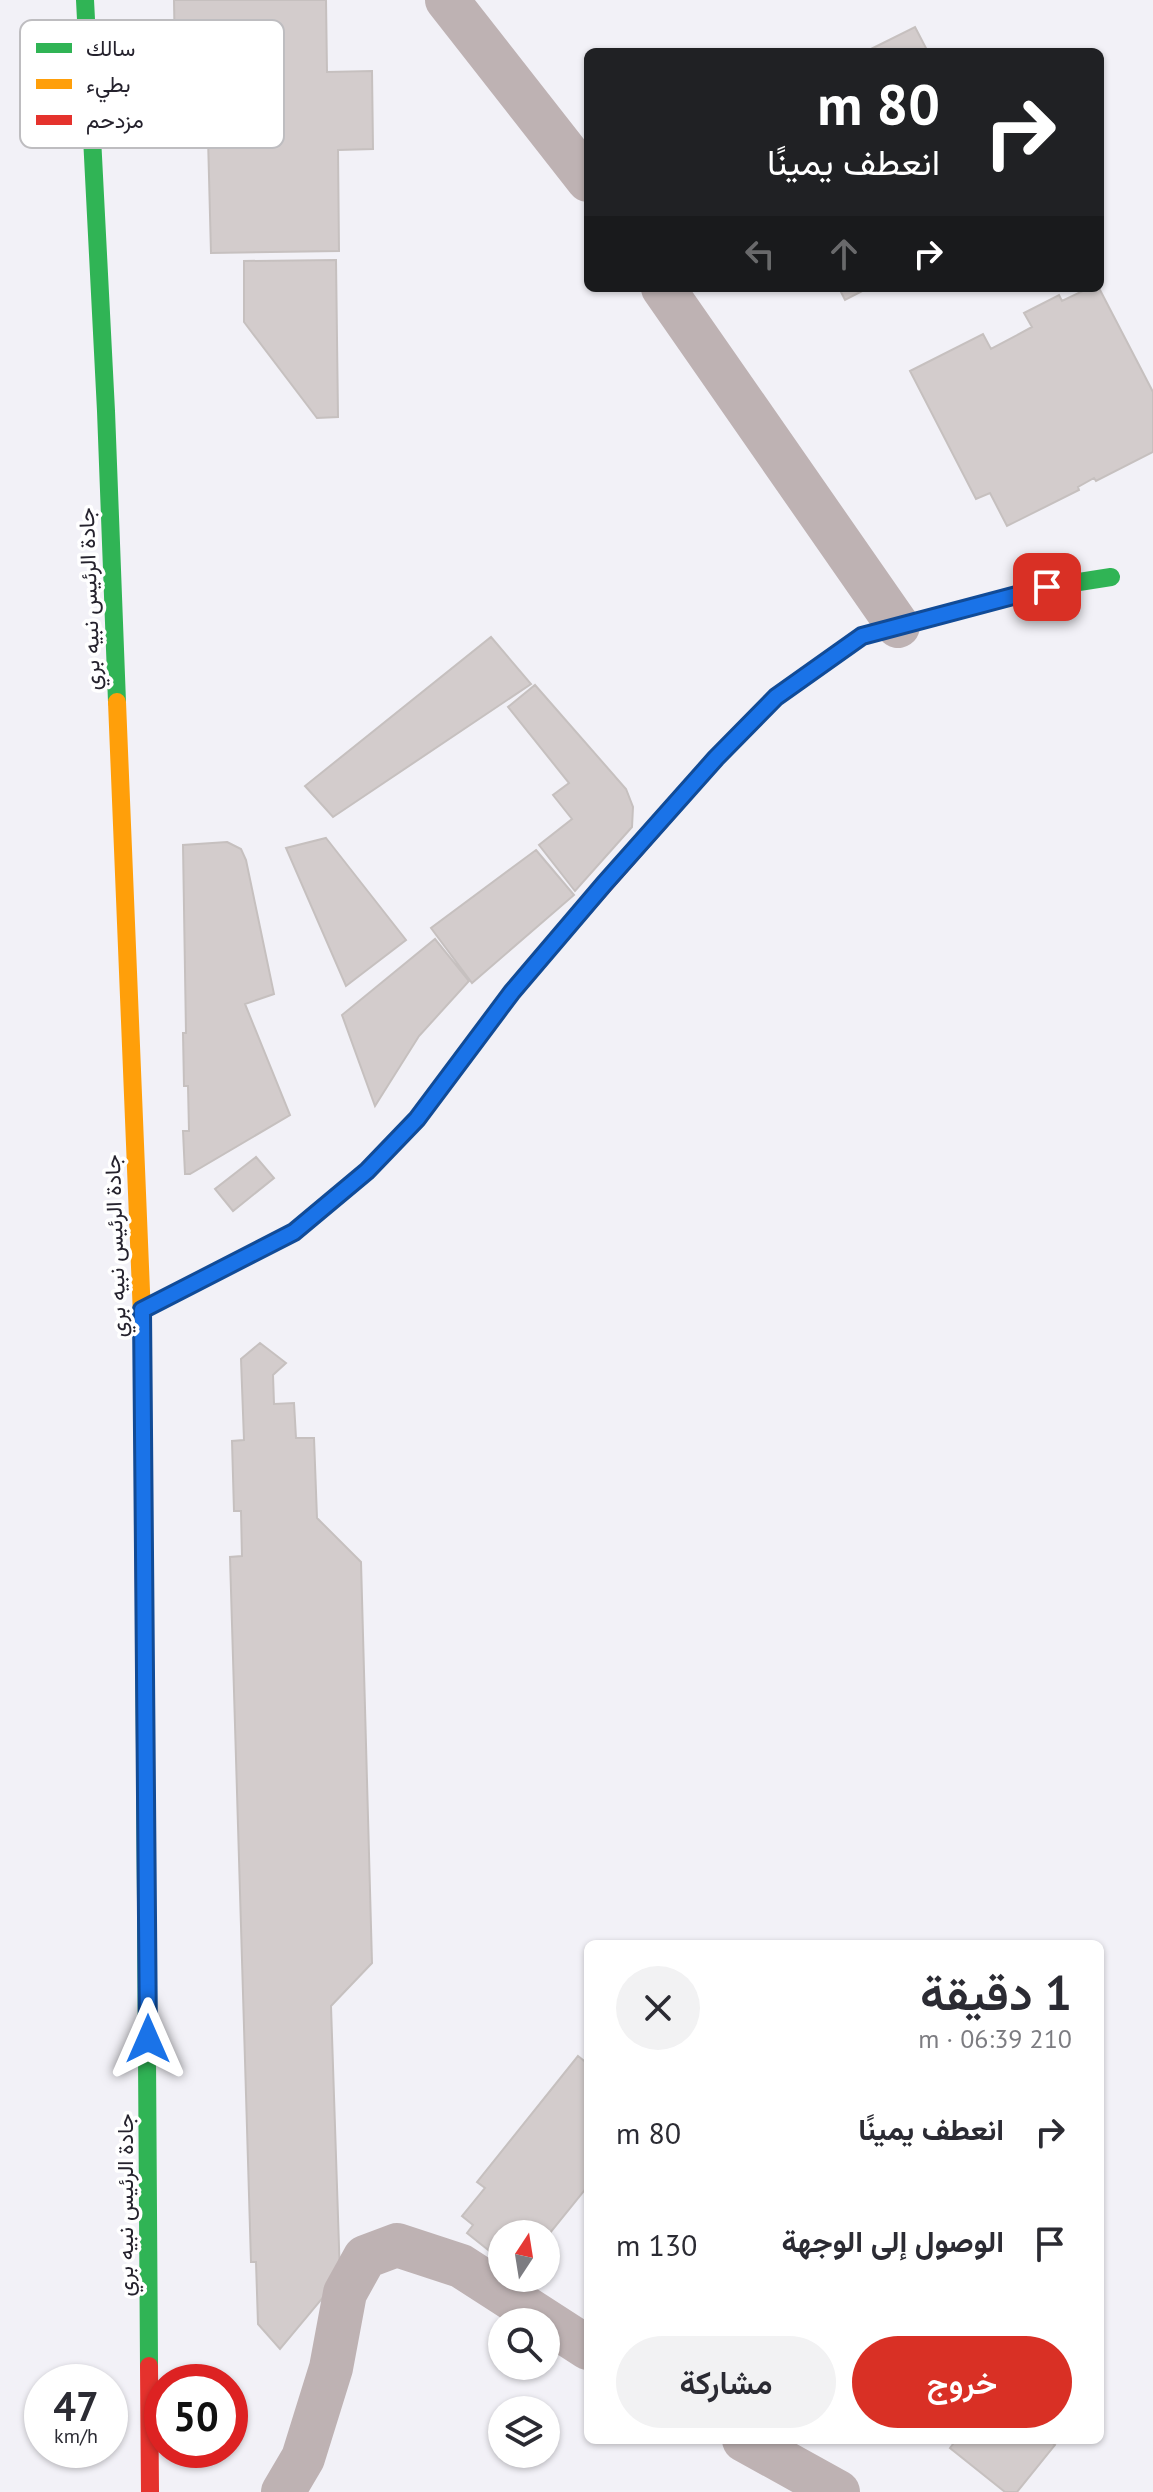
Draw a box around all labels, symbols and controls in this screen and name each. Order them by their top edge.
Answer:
legend [20,20,284,148]
text: سالك [86,34,135,62]
text: 80 m [817,68,940,140]
text: بطيء [86,70,131,103]
icon: right [968,80,1072,184]
text: مزدحم [86,106,144,135]
text: انعطف يمينًا [767,138,940,185]
icon: left [738,232,782,276]
icon: ahead [822,232,866,276]
icon: right [906,232,950,276]
street label: جادة الرئيس نبيه بري [72,507,111,691]
pin [1013,553,1081,621]
icon: arrive [1025,565,1069,609]
street label: جادة الرئيس نبيه بري [98,1154,137,1338]
text: 1 دقيقة [920,1961,1072,2023]
button: close [616,1966,700,2050]
position arrow [106,1997,190,2081]
text: 210 m · 06:39 [918,2022,1072,2055]
text: انعطف يمينًا [858,2109,1004,2148]
icon: right [1028,2110,1072,2154]
street label: جادة الرئيس نبيه بري [111,2113,144,2297]
text: 80 m [616,2113,681,2152]
north arrow [488,2220,560,2292]
map controls [488,2220,560,2468]
text: الوصول إلى الوجهة [781,2221,1004,2260]
icon: arrive [1028,2222,1072,2266]
text: 130 m [616,2225,697,2264]
button: search [488,2308,560,2380]
button: مشاركة [616,2336,836,2428]
button: خروج [852,2336,1072,2428]
speed limit sign: 50 [144,2364,248,2468]
text: 47 [53,2380,99,2432]
button: layers [488,2396,560,2468]
text: km/h [54,2423,98,2449]

